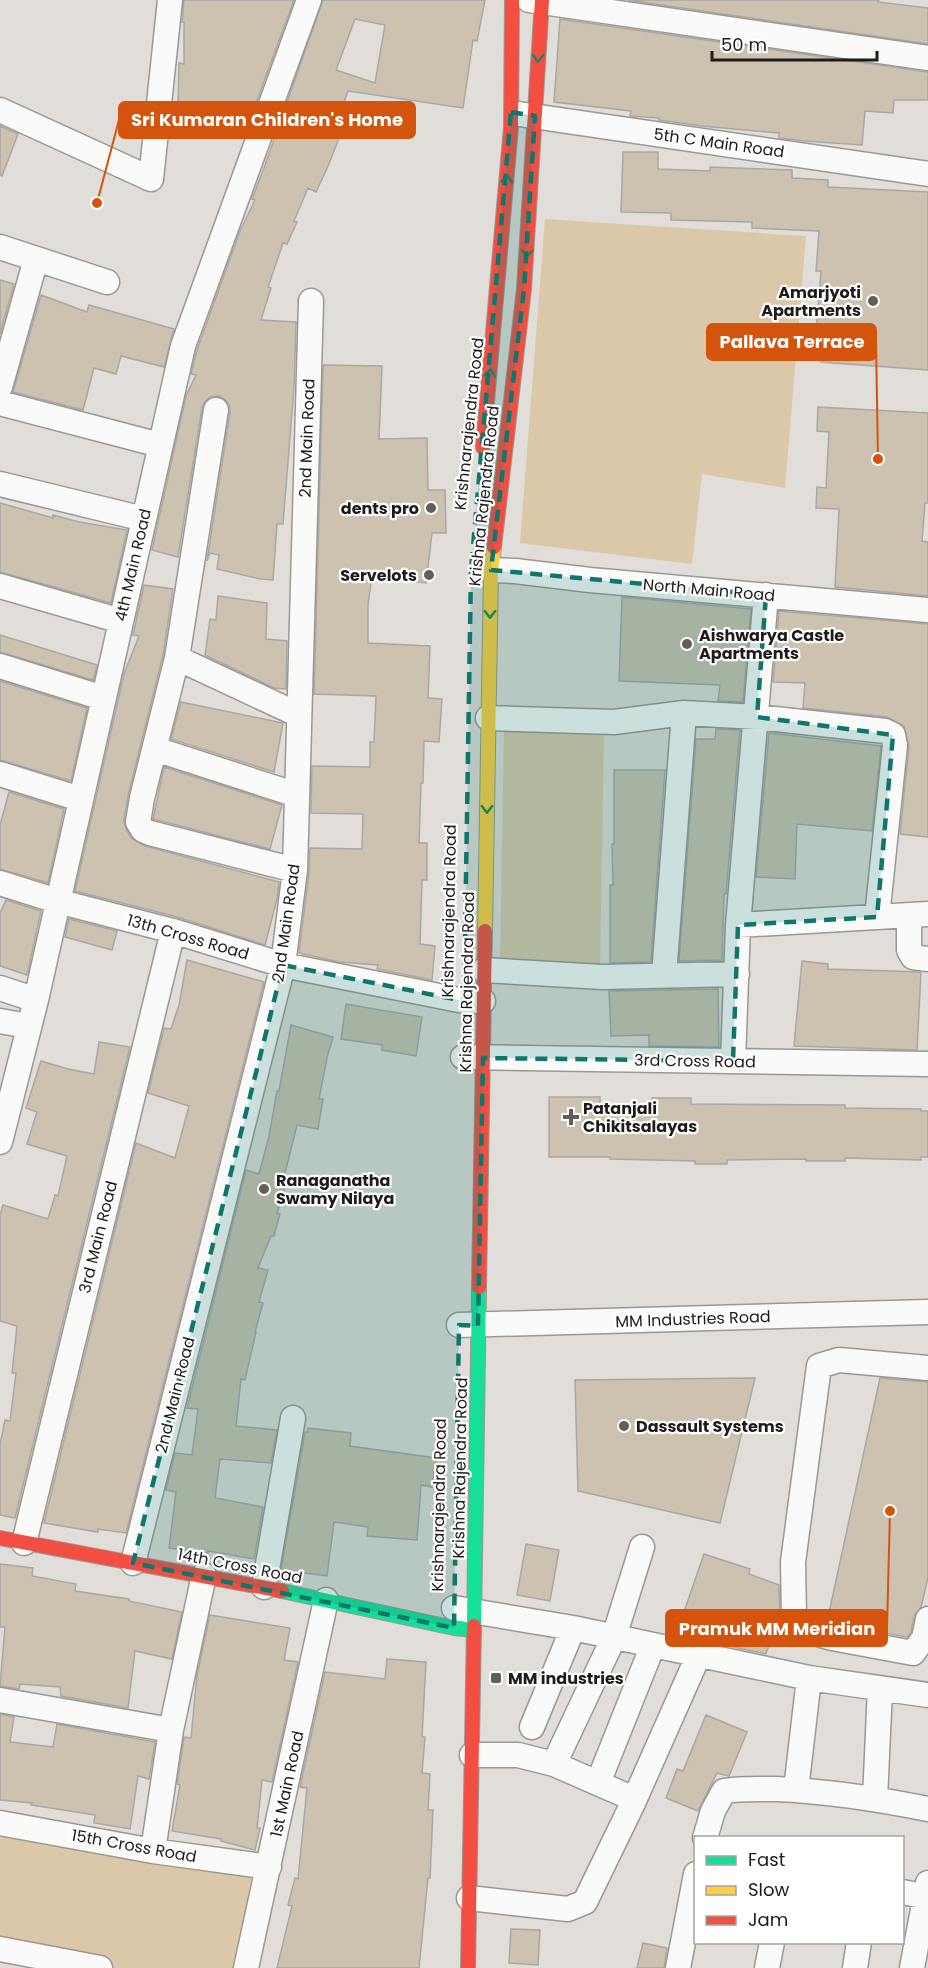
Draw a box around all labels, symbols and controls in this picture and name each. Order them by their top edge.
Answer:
scale bar [712,24,877,62]
text: 50 m [721,32,767,57]
one-way arrow [532,54,545,63]
callout: Sri Kumaran Children's Home [119,102,415,138]
text: Sri Kumaran Children's Home [131,107,403,132]
street label: 5th C Main Road [652,122,786,164]
one-way arrow [500,175,513,184]
one-way arrow [520,249,533,258]
place label: Amarjyoti Apartments [761,281,861,322]
marker: Amarjyoti Apartments [866,294,880,308]
callout: Pallava Terrace [707,324,876,360]
text: Pallava Terrace [720,329,864,354]
street label: Krishnarajendra Road [448,337,490,511]
one-way arrow [483,369,496,378]
street label: 2nd Main Road [293,378,321,498]
street label: Krishna Rajendra Road [463,405,505,587]
place label: dents pro [341,497,419,520]
marker: dents pro [424,501,438,515]
street label: 4th Main Road [109,506,157,624]
place label: Servelots [340,564,417,587]
marker: Servelots [422,568,436,582]
street label: North Main Road [642,573,776,607]
one-way arrow [484,609,496,618]
place label: Aishwarya Castle Apartments [699,624,844,665]
marker: Aishwarya Castle Apartments [680,637,694,651]
one-way arrow [481,804,493,813]
street label: Krishnarajendra Road [436,824,462,998]
street label: 2nd Main Road [266,862,306,984]
street label: Krishna Rajendra Road [454,891,480,1073]
street label: 13th Cross Road [124,909,252,965]
street label: 3rd Cross Road [634,1048,756,1074]
place label: Patanjali Chikitsalayas [583,1097,697,1138]
marker: Patanjali Chikitsalayas [564,1110,578,1124]
place label: Ranaganatha Swamy Nilaya [276,1169,394,1210]
street label: 3rd Main Road [73,1178,123,1296]
marker: Ranaganatha Swamy Nilaya [257,1182,271,1196]
street label: MM Industries Road [615,1305,771,1333]
street label: 2nd Main Road [149,1334,201,1456]
street label: Krishna Rajendra Road [447,1377,473,1559]
place label: Dassault Systems [636,1415,784,1438]
street label: Krishnarajendra Road [426,1418,452,1592]
marker: Dassault Systems [617,1419,631,1433]
street label: 14th Cross Road [176,1543,304,1589]
callout: Pramuk MM Meridian [666,1610,887,1646]
text: Pramuk MM Meridian [679,1616,875,1641]
place label: MM industries [508,1667,624,1690]
marker: MM industries [489,1671,503,1685]
street label: 1st Main Road [265,1729,309,1839]
street label: 15th Cross Road [70,1824,198,1868]
legend [694,1836,904,1944]
text: Fast [748,1847,785,1872]
text: Slow [748,1877,790,1902]
text: Jam [748,1907,788,1932]

